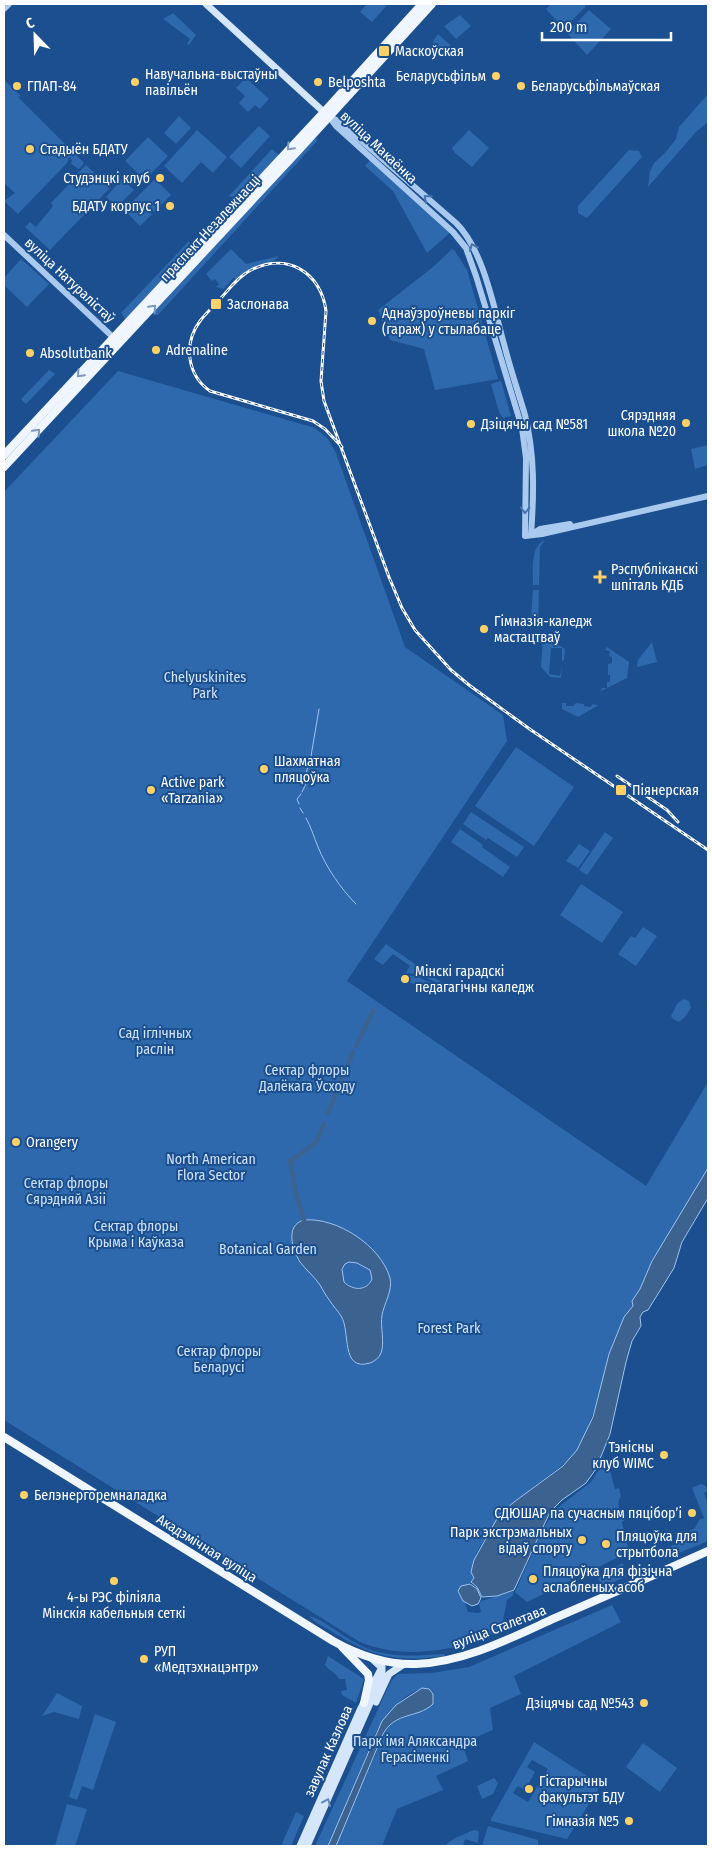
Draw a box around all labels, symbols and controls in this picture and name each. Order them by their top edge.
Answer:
north arrow [10,10,60,60]
scale bar [542,10,671,42]
text: С [23,14,37,33]
text: 200 m [550,18,587,36]
place label: Маскоўская [395,43,464,60]
marker: Маскоўская [377,44,391,58]
place label: Навучальна-выстаўны павільён [145,66,277,99]
place label: Беларусьфільм [396,68,486,85]
marker: Беларусьфільм [490,70,502,82]
place label: Belposhta [328,74,386,91]
marker: Навучальна-выстаўны павільён [129,76,141,88]
marker: Belposhta [312,76,324,88]
place label: ГПАП-84 [27,78,77,95]
place label: Беларусьфільмаўская [531,78,660,95]
marker: ГПАП-84 [11,80,23,92]
marker: Беларусьфільмаўская [515,80,527,92]
street label: вуліца Макаёнка [337,107,421,187]
place label: Стадыён БДАТУ [40,141,128,158]
one-way arrow [287,142,296,151]
marker: Стадыён БДАТУ [24,143,36,155]
place label: Студэнцкі клуб [63,170,150,187]
street label: праспект Незалежнасці [157,171,264,285]
marker: Студэнцкі клуб [154,172,166,184]
one-way arrow [424,195,433,204]
place label: БДАТУ корпус 1 [72,198,160,215]
marker: БДАТУ корпус 1 [164,200,176,212]
street label: вуліца Натуралістаў [21,234,119,327]
one-way arrow [468,243,479,252]
place label: Заслонава [227,296,289,313]
marker: Заслонава [209,297,223,311]
one-way arrow [147,305,156,314]
place label: Аднаўзроўневы паркіг (гараж) у стылабаце [382,305,516,338]
marker: Аднаўзроўневы паркіг (гараж) у стылабаце [366,315,378,327]
place label: Adrenaline [166,342,228,359]
marker: Adrenaline [150,344,162,356]
place label: Absolutbank [40,345,112,362]
marker: Absolutbank [24,347,36,359]
one-way arrow [77,368,86,377]
place label: Сярэдняя школа №20 [607,407,676,440]
place label: Дзіцячы сад №581 [480,416,588,433]
marker: Сярэдняя школа №20 [680,417,692,429]
marker: Дзіцячы сад №581 [465,418,477,430]
one-way arrow [31,428,40,437]
one-way arrow [520,507,530,515]
place label: Рэспубліканскі шпіталь КДБ [611,561,698,594]
marker: Рэспубліканскі шпіталь КДБ [593,570,607,584]
place label: Гімназія-каледж мастацтваў [494,613,592,646]
marker: Гімназія-каледж мастацтваў [478,623,490,635]
park label: Chelyuskinites Park [164,669,246,702]
place label: Шахматная пляцоўка [274,753,341,786]
marker: Шахматная пляцоўка [258,763,270,775]
place label: Active park «Tarzania» [161,774,225,807]
place label: Піянерская [632,782,699,799]
marker: Піянерская [614,783,628,797]
marker: Active park «Tarzania» [145,784,157,796]
place label: Мінскі гарадскі педагагічны каледж [415,963,534,996]
marker: Мінскі гарадскі педагагічны каледж [399,973,411,985]
park label: Сад іглічных раслін [118,1025,192,1058]
park label: Сектар флоры Далёкага Ўсходу [258,1062,356,1095]
place label: Orangery [26,1134,79,1151]
marker: Orangery [10,1136,22,1148]
park label: North American Flora Sector [166,1151,256,1184]
park label: Сектар флоры Сярэдняй Азіі [24,1175,108,1208]
park label: Сектар флоры Крыма і Каўказа [88,1218,184,1251]
park label: Botanical Garden [219,1241,317,1258]
park label: Forest Park [417,1320,481,1337]
park label: Сектар флоры Беларусі [177,1343,261,1376]
place label: Тэнісны клуб WIMC [592,1439,654,1472]
marker: Тэнісны клуб WIMC [658,1449,670,1461]
place label: Белэнергоремналадка [34,1487,167,1504]
marker: Белэнергоремналадка [18,1489,30,1501]
place label: СДЮШАР па сучасным пяціборʼі [494,1505,682,1522]
marker: СДЮШАР па сучасным пяціборʼі [686,1507,698,1519]
street label: Акадэмічная вуліца [153,1511,260,1586]
place label: Парк экстрэмальных відаў спорту [450,1524,573,1557]
place label: Пляцоўка для стрытбола [616,1528,697,1561]
marker: Парк экстрэмальных відаў спорту [576,1534,588,1546]
marker: Пляцоўка для стрытбола [600,1538,612,1550]
place label: Пляцоўка для фізічна аслабленых асоб [543,1563,672,1596]
marker: Пляцоўка для фізічна аслабленых асоб [527,1573,539,1585]
marker: 4-ы РЭС філіяла Мінскія кабельныя сеткі [108,1575,120,1587]
place label: 4-ы РЭС філіяла Мінскія кабельныя сеткі [42,1589,186,1622]
street label: вуліца Сталетава [450,1602,549,1653]
place label: РУП «Медтэхнацэнтр» [154,1643,259,1676]
marker: РУП «Медтэхнацэнтр» [138,1653,150,1665]
place label: Дзіцячы сад №543 [525,1695,634,1712]
marker: Дзіцячы сад №543 [638,1697,650,1709]
street label: завулак Казлова [301,1703,356,1800]
park label: Парк імя Аляксандра Герасіменкі [353,1733,477,1766]
place label: Гістарычны факультэт БДУ [539,1773,624,1806]
marker: Гістарычны факультэт БДУ [523,1783,535,1795]
one-way arrow [321,1798,332,1807]
place label: Гімназія №5 [546,1813,619,1830]
marker: Гімназія №5 [623,1815,635,1827]

